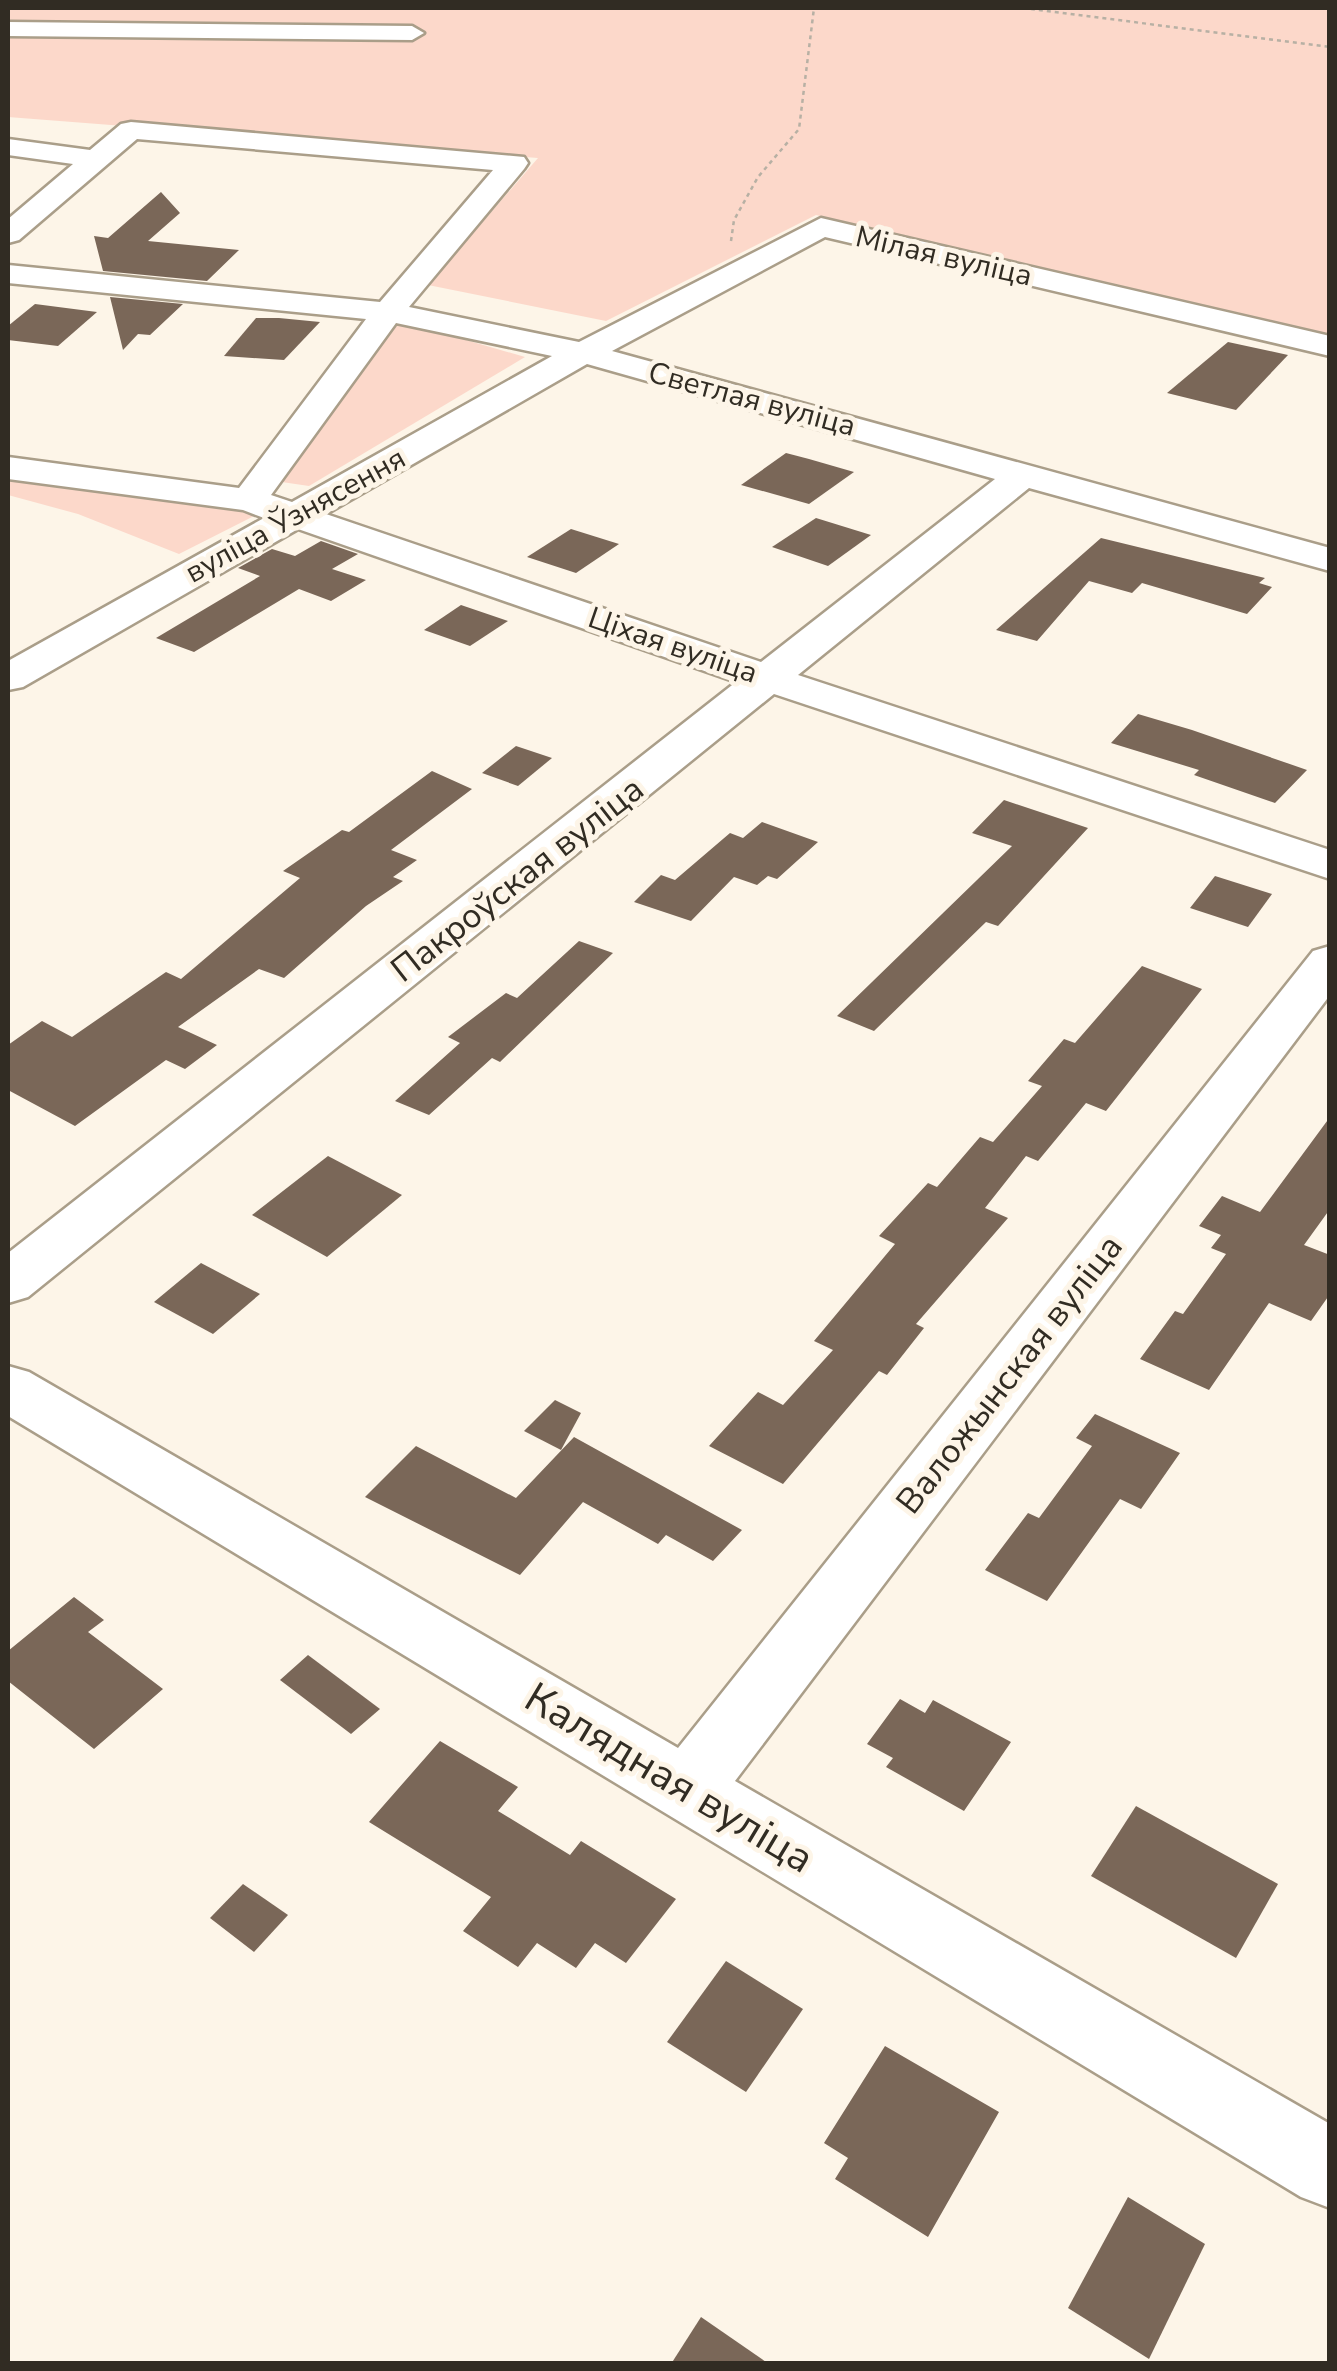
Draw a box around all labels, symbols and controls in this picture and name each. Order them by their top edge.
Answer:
street label: Мілая вуліца [852,216,1036,297]
street label: Светлая вуліца [644,352,860,447]
street label: вуліца Ўзнясення [178,438,413,593]
street label: Ціхая вуліца [583,597,763,694]
street label: Пакроўская вуліца [381,766,653,993]
street label: Валожынская вуліца [885,1225,1133,1524]
street label: Калядная вуліца [514,1669,824,1887]

